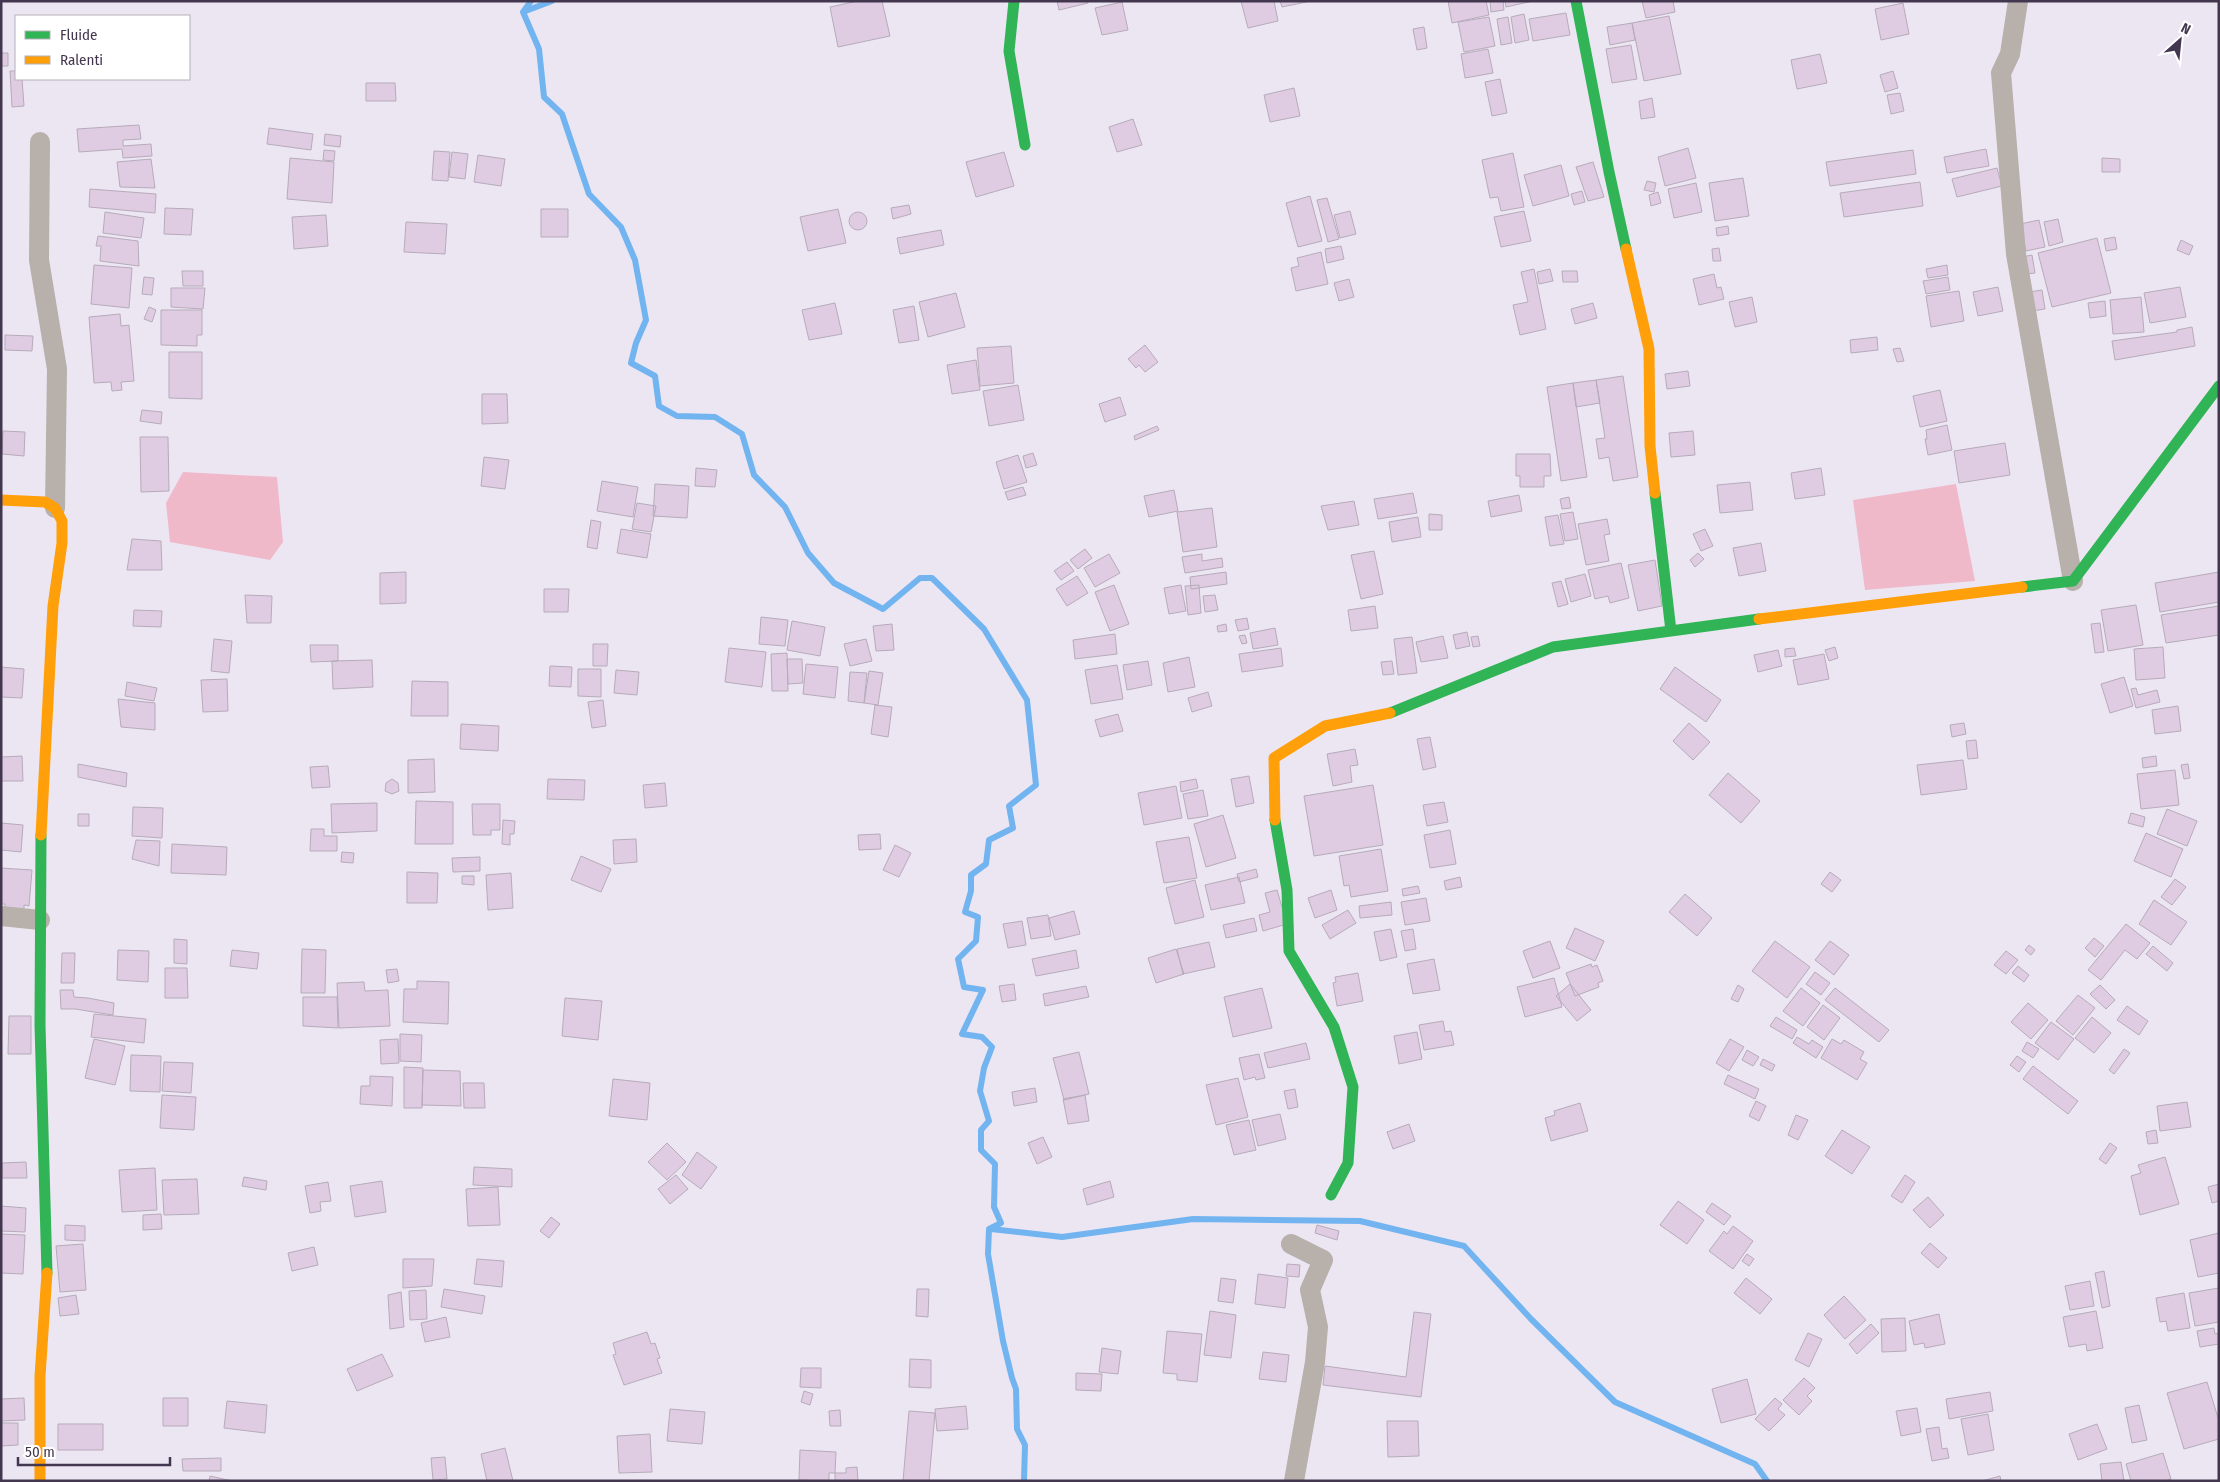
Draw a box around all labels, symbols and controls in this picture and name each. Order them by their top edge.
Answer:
legend [15,15,190,80]
north arrow [2155,15,2205,65]
text: N [2178,19,2193,38]
text: Fluide [60,26,97,44]
text: Ralenti [60,51,103,69]
scale bar [18,1434,170,1466]
text: 50 m [25,1443,55,1461]

